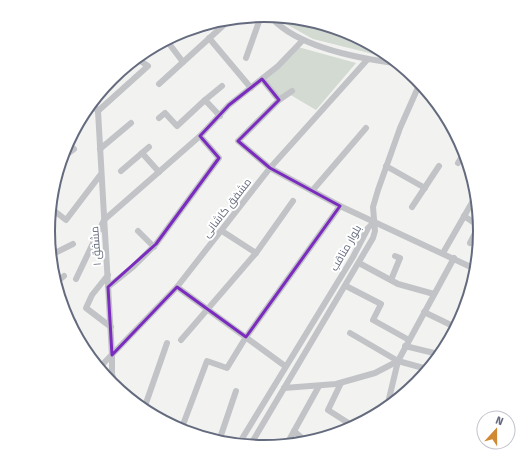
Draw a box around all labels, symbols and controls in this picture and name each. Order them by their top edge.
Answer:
street label: مشفق کاشانی [200,176,254,240]
street label: بلوار مناقب [328,223,364,273]
street label: مشفق ۱ [88,226,104,266]
north arrow [476,410,516,450]
text: N [494,414,505,429]

